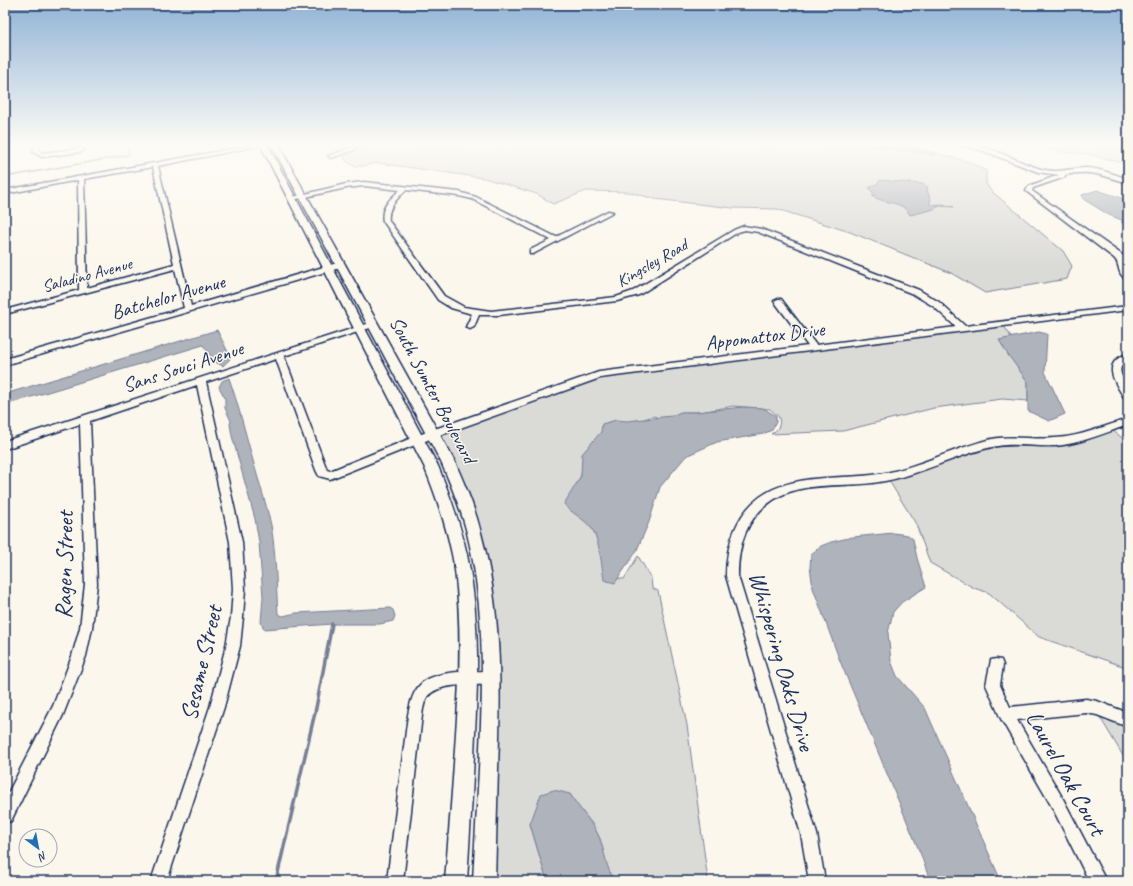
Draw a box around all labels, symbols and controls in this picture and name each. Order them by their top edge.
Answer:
street label: Kingsley Road [613,233,693,292]
street label: Saladino Avenue [40,253,136,297]
street label: Batchelor Avenue [108,268,229,325]
street label: South Sumter Boulevard [384,312,484,470]
street label: Appomattox Drive [704,316,827,356]
street label: Sans Souci Avenue [120,335,248,398]
street label: Ragen Street [48,509,80,619]
street label: Whispering Oaks Drive [742,568,822,756]
street label: Sesame Street [173,601,229,723]
street label: Laurel Oak Court [1019,705,1114,842]
north arrow [18,828,58,868]
text: N [35,849,50,865]

